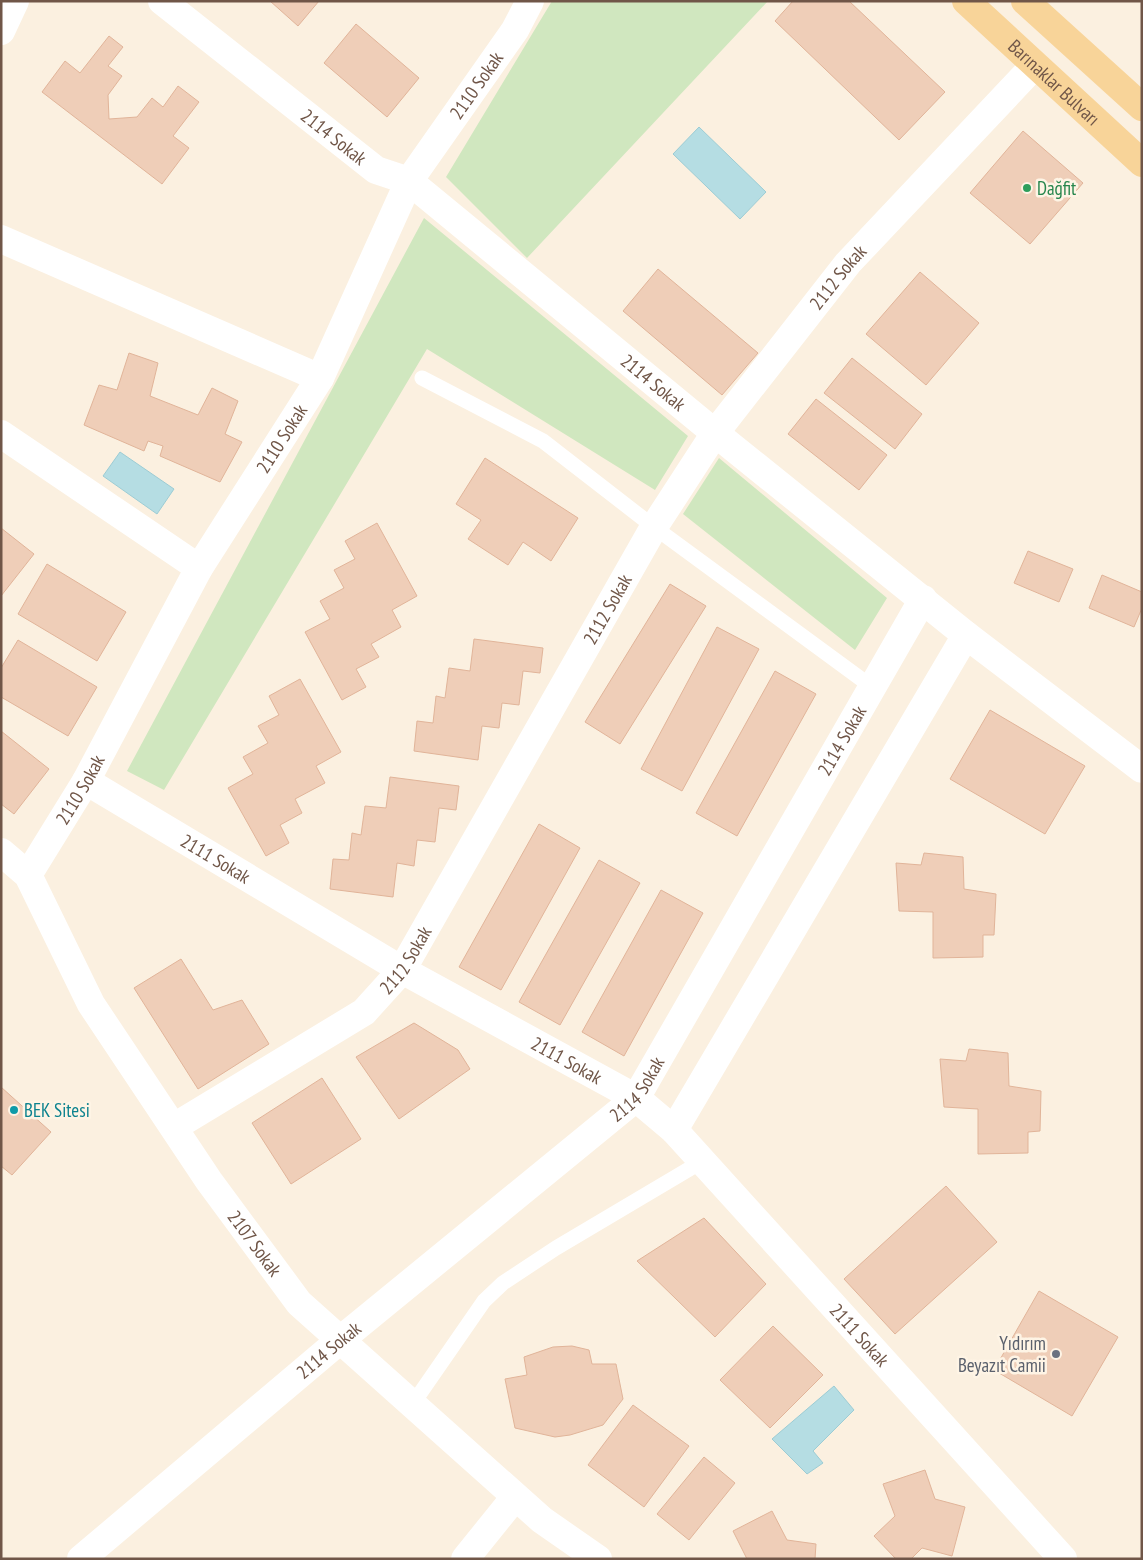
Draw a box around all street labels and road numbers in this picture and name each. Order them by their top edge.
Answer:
street label: Barınaklar Bulvarı [1003,34,1105,131]
street label: 2110 Sokak [444,46,509,124]
street label: 2114 Sokak [296,103,372,170]
street label: 2112 Sokak [804,239,872,314]
street label: 2114 Sokak [616,348,691,416]
street label: 2110 Sokak [251,399,313,478]
street label: 2112 Sokak [578,569,637,648]
street label: 2114 Sokak [812,701,872,780]
street label: 2110 Sokak [50,750,110,829]
street label: 2111 Sokak [176,828,255,889]
street label: 2112 Sokak [374,921,437,999]
street label: 2111 Sokak [527,1031,607,1089]
street label: 2114 Sokak [604,1052,670,1127]
street label: 2107 Sokak [223,1205,287,1281]
street label: 2111 Sokak [825,1298,895,1372]
street label: 2114 Sokak [291,1316,366,1384]

